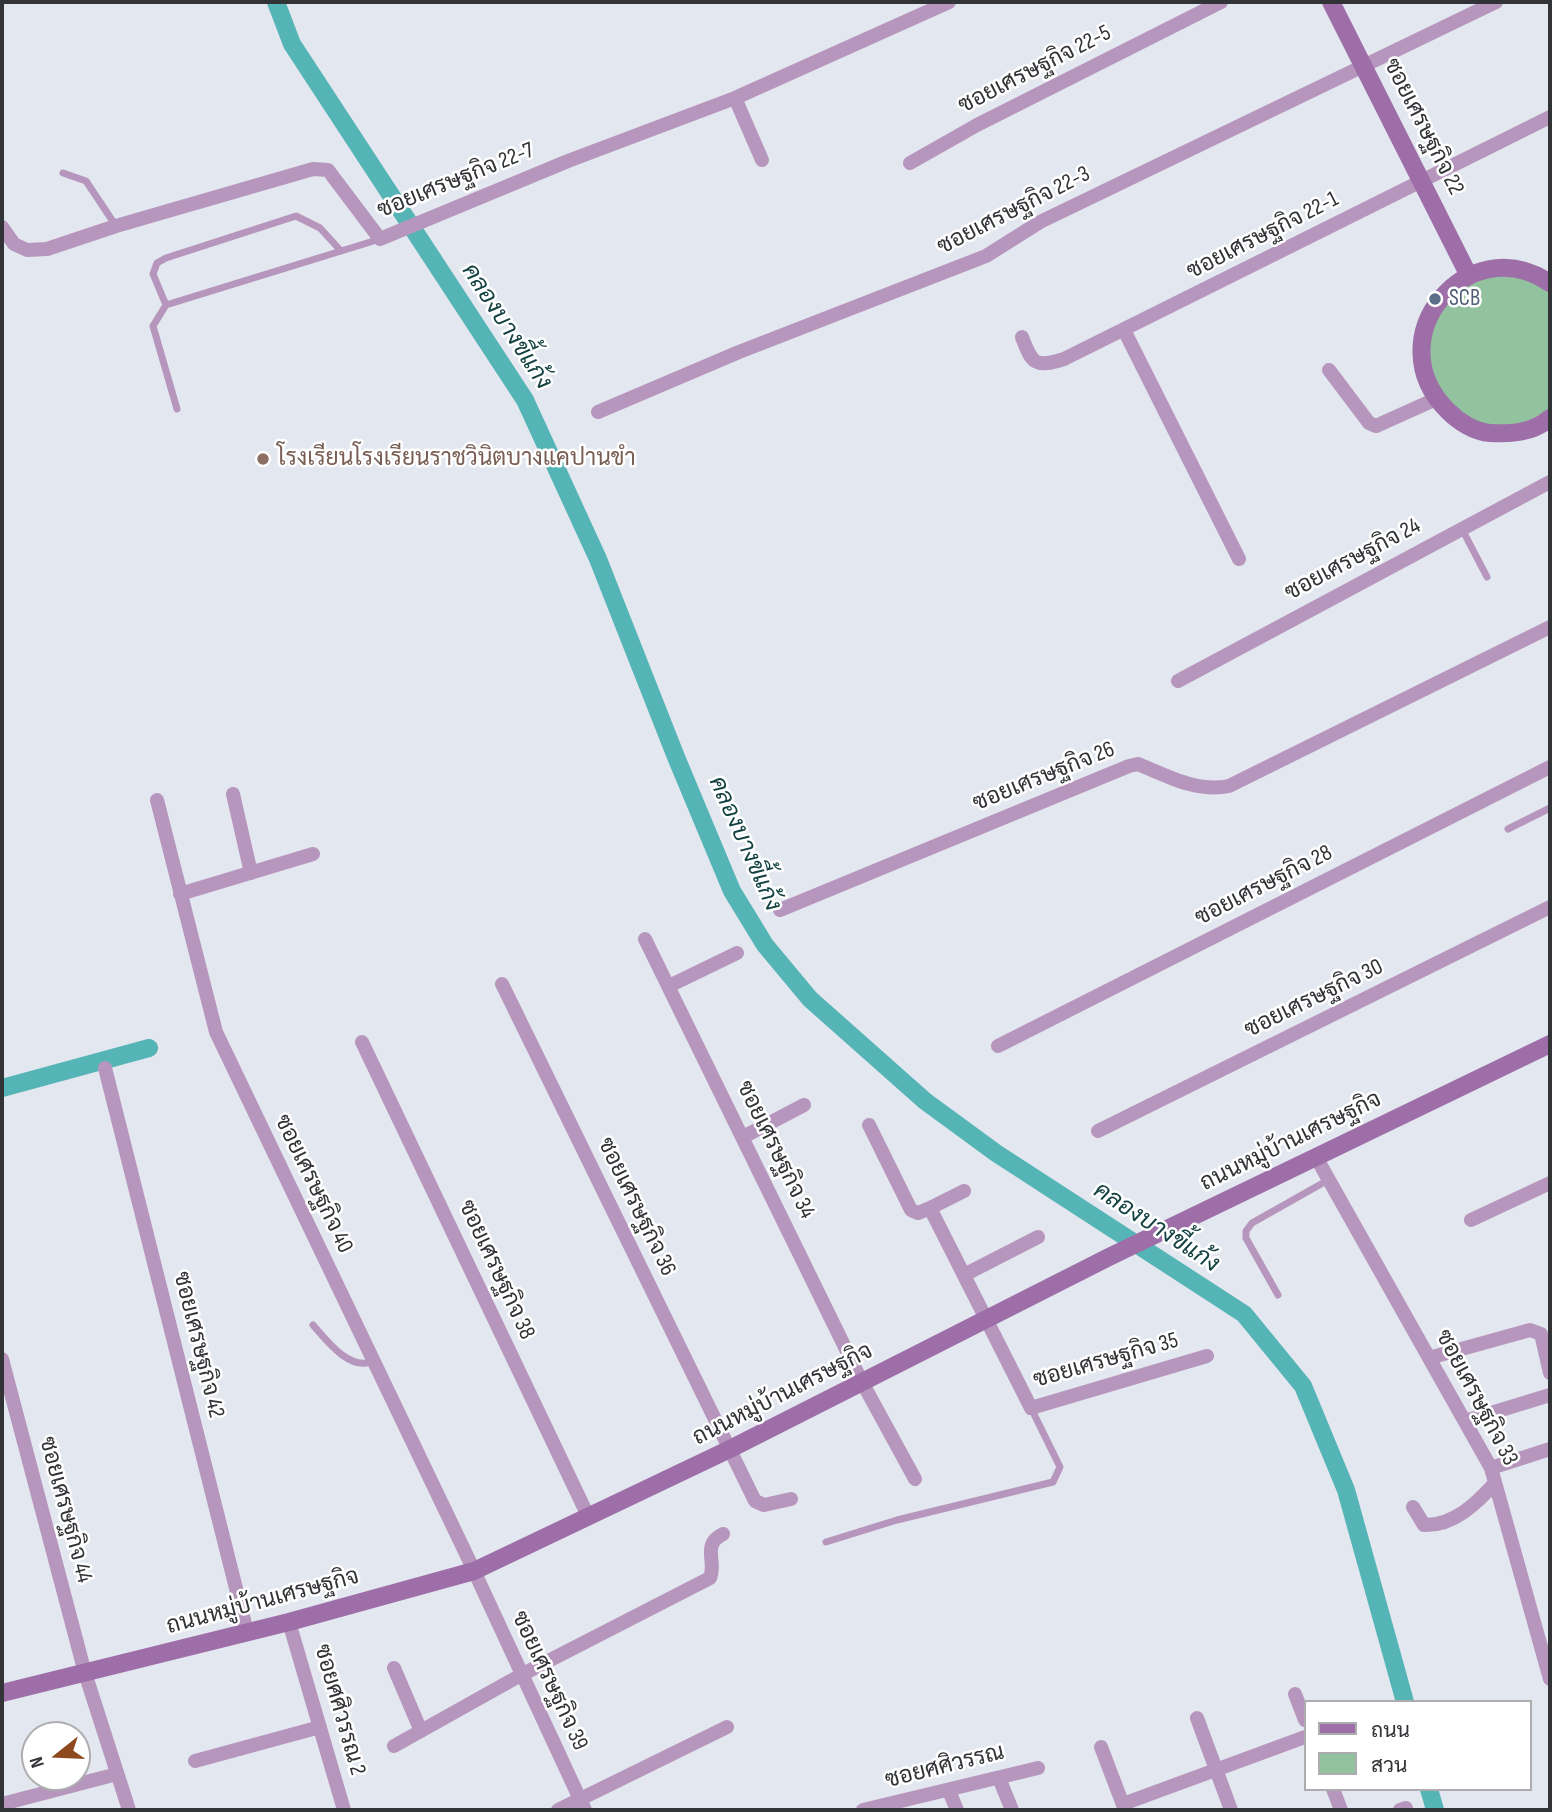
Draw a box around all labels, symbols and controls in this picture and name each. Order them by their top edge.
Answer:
street label: ซอยเศรษฐกิจ 22-5 [954,20,1116,120]
street label: ซอยเศรษฐกิจ 22 [1377,54,1469,200]
street label: ซอยเศรษฐกิจ 22-7 [374,137,538,225]
street label: ซอยเศรษฐกิจ 22-3 [933,161,1095,261]
street label: ซอยเศรษฐกิจ 22-1 [1183,186,1343,286]
water label: คลองบางขี้แก้ง [455,259,557,395]
place label: SCB [1449,285,1480,313]
marker: SCB [1427,291,1443,307]
place label: โรงเรียนโรงเรียนราชวินิตบางแคปานขำ [277,445,636,473]
marker: โรงเรียนโรงเรียนราชวินิตบางแคปานขำ [255,451,271,467]
street label: ซอยเศรษฐกิจ 24 [1281,513,1425,607]
street label: ซอยเศรษฐกิจ 26 [969,736,1119,818]
water label: คลองบางขี้แก้ง [702,772,786,916]
street label: ซอยเศรษฐกิจ 28 [1191,840,1337,932]
street label: ซอยเศรษฐกิจ 30 [1240,954,1388,1044]
street label: ซอยเศรษฐกิจ 34 [730,1077,820,1223]
street label: ถนนหมู่บ้านเศรษฐกิจ [1196,1086,1386,1198]
street label: ซอยเศรษฐกิจ 40 [268,1110,358,1258]
street label: ซอยเศรษฐกิจ 36 [591,1133,681,1281]
water label: คลองบางขี้แก้ง [1088,1177,1224,1279]
street label: ซอยเศรษฐกิจ 38 [452,1196,540,1344]
street label: ซอยเศรษฐกิจ 42 [166,1269,230,1421]
street label: ซอยเศรษฐกิจ 33 [1429,1325,1523,1471]
street label: ซอยเศรษฐกิจ 35 [1030,1327,1182,1395]
street label: ถนนหมู่บ้านเศรษฐกิจ [688,1338,878,1452]
street label: ซอยเศรษฐกิจ 44 [32,1434,98,1586]
street label: ถนนหมู่บ้านเศรษฐกิจ [164,1563,362,1641]
street label: ซอยเศรษฐกิจ 39 [505,1607,593,1755]
street label: ซอยศศิวรรณ 2 [307,1641,371,1779]
legend [1304,1700,1531,1791]
text: ถนน [1371,1718,1410,1743]
north arrow [21,1721,91,1791]
street label: ซอยศศิวรรณ [883,1739,1007,1795]
text: สวน [1371,1753,1407,1778]
text: N [25,1754,50,1770]

